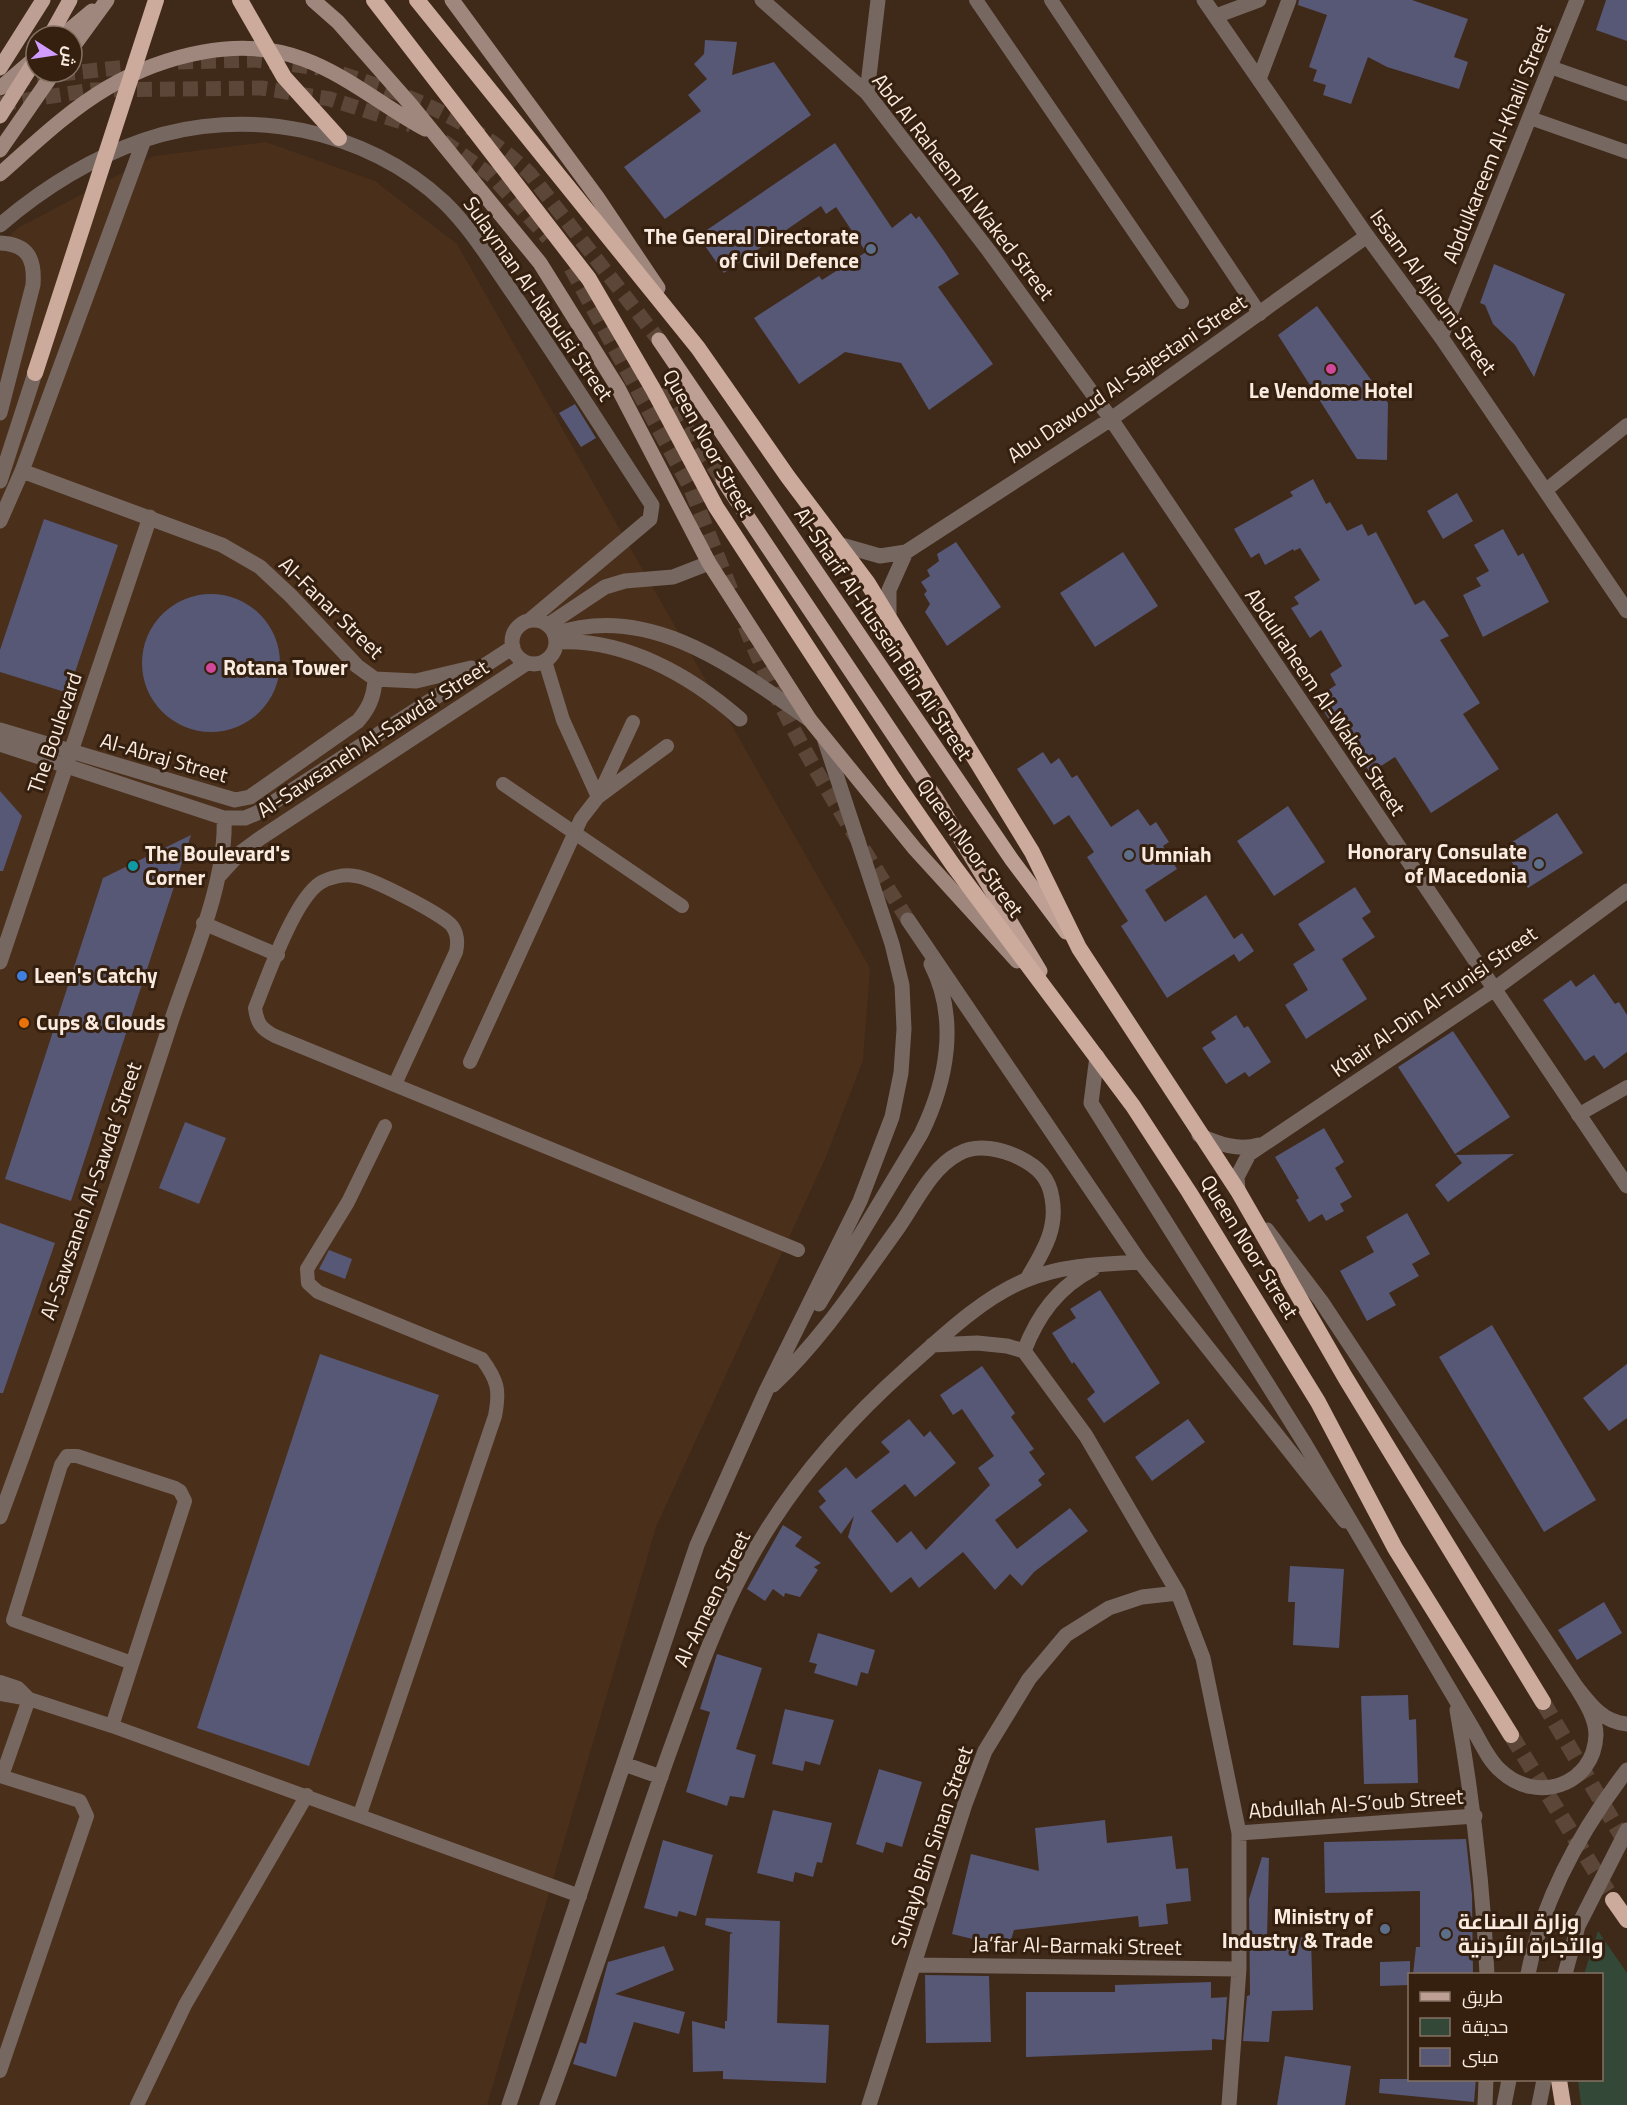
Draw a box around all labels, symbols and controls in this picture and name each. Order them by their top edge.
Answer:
street label: Abdulkareem Al-Khalil Street [1433,19,1559,268]
north arrow [24,24,84,84]
text: ش [55,45,83,70]
street label: Abd Al Raheem Al Waked Street [865,66,1063,307]
street label: Sulayman Al-Nabulsi Street [456,190,622,408]
street label: Issam Al Ajlouni Street [1363,202,1505,382]
place label: The General Directorate of Civil Defence [644,220,859,276]
marker: The General Directorate of Civil Defence [864,242,878,256]
street label: Abu Dawoud Al-Sajestani Street [1000,286,1253,470]
marker: Le Vendome Hotel [1324,362,1338,376]
street label: Queen Noor Street [655,363,763,523]
place label: Le Vendome Hotel [1249,374,1413,406]
street label: Al-Sharif Al-Hussein Bin Ali Street [787,500,981,767]
street label: Al-Fanar Street [272,549,392,666]
street label: Abdulraheem Al-Waked Street [1238,581,1414,822]
place label: Rotana Tower [223,651,348,683]
street label: Al-Sawsaneh Al-Sawda’ Street [250,651,495,825]
marker: Rotana Tower [204,661,218,675]
street label: The Boulevard [18,668,90,798]
street label: Al-Abraj Street [97,724,232,791]
street label: Queen Noor Street [910,771,1032,924]
place label: Honorary Consulate of Macedonia [1347,835,1527,891]
place label: The Boulevard's Corner [145,837,290,893]
place label: Umniah [1141,838,1212,870]
marker: Umniah [1122,848,1136,862]
marker: Honorary Consulate of Macedonia [1532,857,1546,871]
marker: The Boulevard's Corner [126,859,140,873]
street label: Khair Al-Din Al-Tunisi Street [1324,917,1544,1085]
place label: Leen's Catchy [34,959,158,991]
marker: Leen's Catchy [15,969,29,983]
place label: Cups & Clouds [36,1006,166,1038]
marker: Cups & Clouds [17,1016,31,1030]
street label: Al-Sawsaneh Al-Sawda’ Street [31,1057,149,1324]
street label: Queen Noor Street [1193,1168,1307,1325]
street label: Al-Ameen Street [664,1525,758,1672]
street label: Suhayb Bin Sinan Street [882,1741,981,1952]
street label: Abdullah Al-S’oub Street [1247,1779,1465,1826]
place label: Ministry of Industry & Trade [1222,1900,1374,1956]
place label: وزارة الصناعة والتجارة الأردنية [1458,1905,1604,1961]
marker: Ministry of Industry & Trade [1378,1922,1392,1936]
street label: Ja’far Al-Barmaki Street [972,1927,1183,1963]
marker: وزارة الصناعة والتجارة الأردنية [1439,1927,1453,1941]
legend [1408,1973,1603,2081]
text: طريق [1462,1983,1503,2010]
text: حديقة [1462,2013,1508,2040]
text: مبنى [1462,2043,1499,2070]

